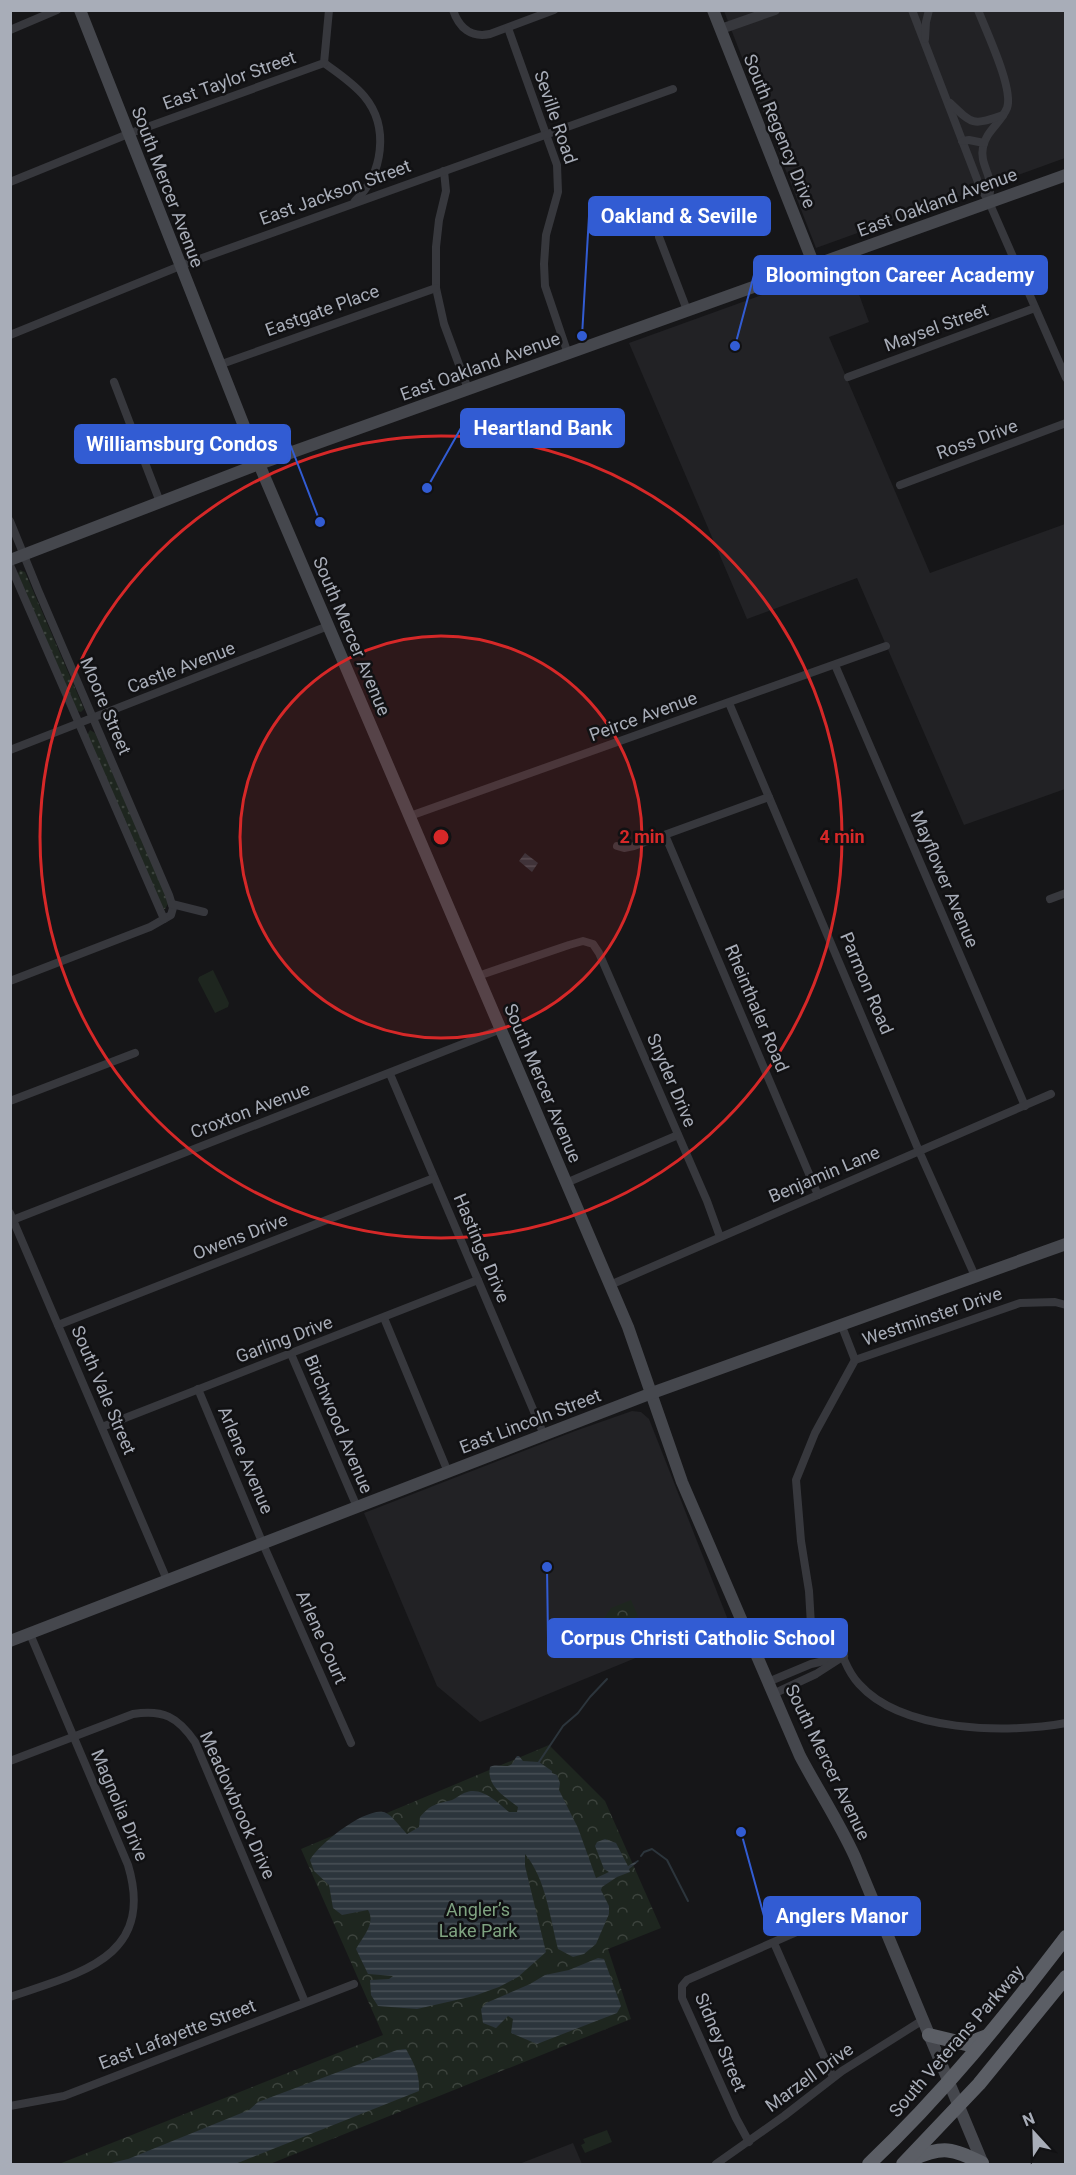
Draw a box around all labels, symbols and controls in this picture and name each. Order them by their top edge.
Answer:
street label: East Taylor Street [160,46,298,114]
street label: South Regency Drive [740,51,820,211]
street label: Seville Road [530,68,582,166]
street label: South Mercer Avenue [128,104,208,270]
street label: East Jackson Street [257,155,414,229]
street label: East Oakland Avenue [854,163,1020,241]
callout: Oakland & Seville [589,197,770,235]
text: Oakland & Seville [601,204,757,228]
callout: Bloomington Career Academy [754,256,1047,294]
text: Bloomington Career Academy [766,263,1035,287]
street label: Eastgate Place [262,280,382,340]
street label: Maysel Street [881,298,991,356]
street label: East Oakland Avenue [397,327,563,405]
callout: Heartland Bank [461,409,624,447]
street label: Ross Drive [934,415,1020,463]
text: Heartland Bank [473,416,613,440]
callout: Williamsburg Condos [75,425,290,463]
text: Williamsburg Condos [86,432,278,456]
street label: South Mercer Avenue [309,553,395,719]
street label: Castle Avenue [124,637,238,697]
street label: Moore Street [76,654,136,758]
street label: Peirce Avenue [586,687,700,745]
street label: Mayflower Avenue [907,807,983,951]
text: 2 min [619,826,665,847]
text: 4 min [819,826,865,847]
centre of rings [431,827,451,847]
street label: Parmon Road [836,929,898,1037]
street label: Rheinthaler Road [721,941,793,1075]
street label: South Mercer Avenue [500,1000,586,1166]
street label: Snyder Drive [643,1030,701,1130]
street label: Croxton Avenue [187,1078,313,1142]
street label: Benjamin Lane [765,1141,883,1207]
street label: Hastings Drive [450,1190,514,1306]
street label: Owens Drive [190,1208,290,1264]
street label: Westminster Drive [859,1282,1005,1350]
street label: Garling Drive [233,1311,335,1367]
street label: South Vale Street [67,1322,141,1458]
street label: Birchwood Avenue [300,1352,378,1496]
street label: East Lincoln Street [456,1384,604,1458]
street label: Arlene Avenue [214,1403,278,1517]
street label: Arlene Court [292,1587,352,1687]
callout: Corpus Christi Catholic School [548,1619,847,1657]
text: Corpus Christi Catholic School [561,1626,835,1650]
street label: South Mercer Avenue [781,1681,875,1843]
street label: Meadowbrook Drive [196,1728,280,1882]
street label: Magnolia Drive [87,1746,153,1864]
callout: Anglers Manor [764,1897,920,1935]
park label: Angler’s Lake Park [439,1899,518,1941]
text: Anglers Manor [776,1904,909,1928]
street label: South Veterans Parkway [884,1960,1028,2121]
street label: Sidney Street [691,1990,751,2095]
street label: East Lafayette Street [96,1994,258,2074]
street label: Marzell Drive [761,2038,857,2116]
north arrow [1004,2103,1064,2163]
text: N [1020,2109,1037,2130]

